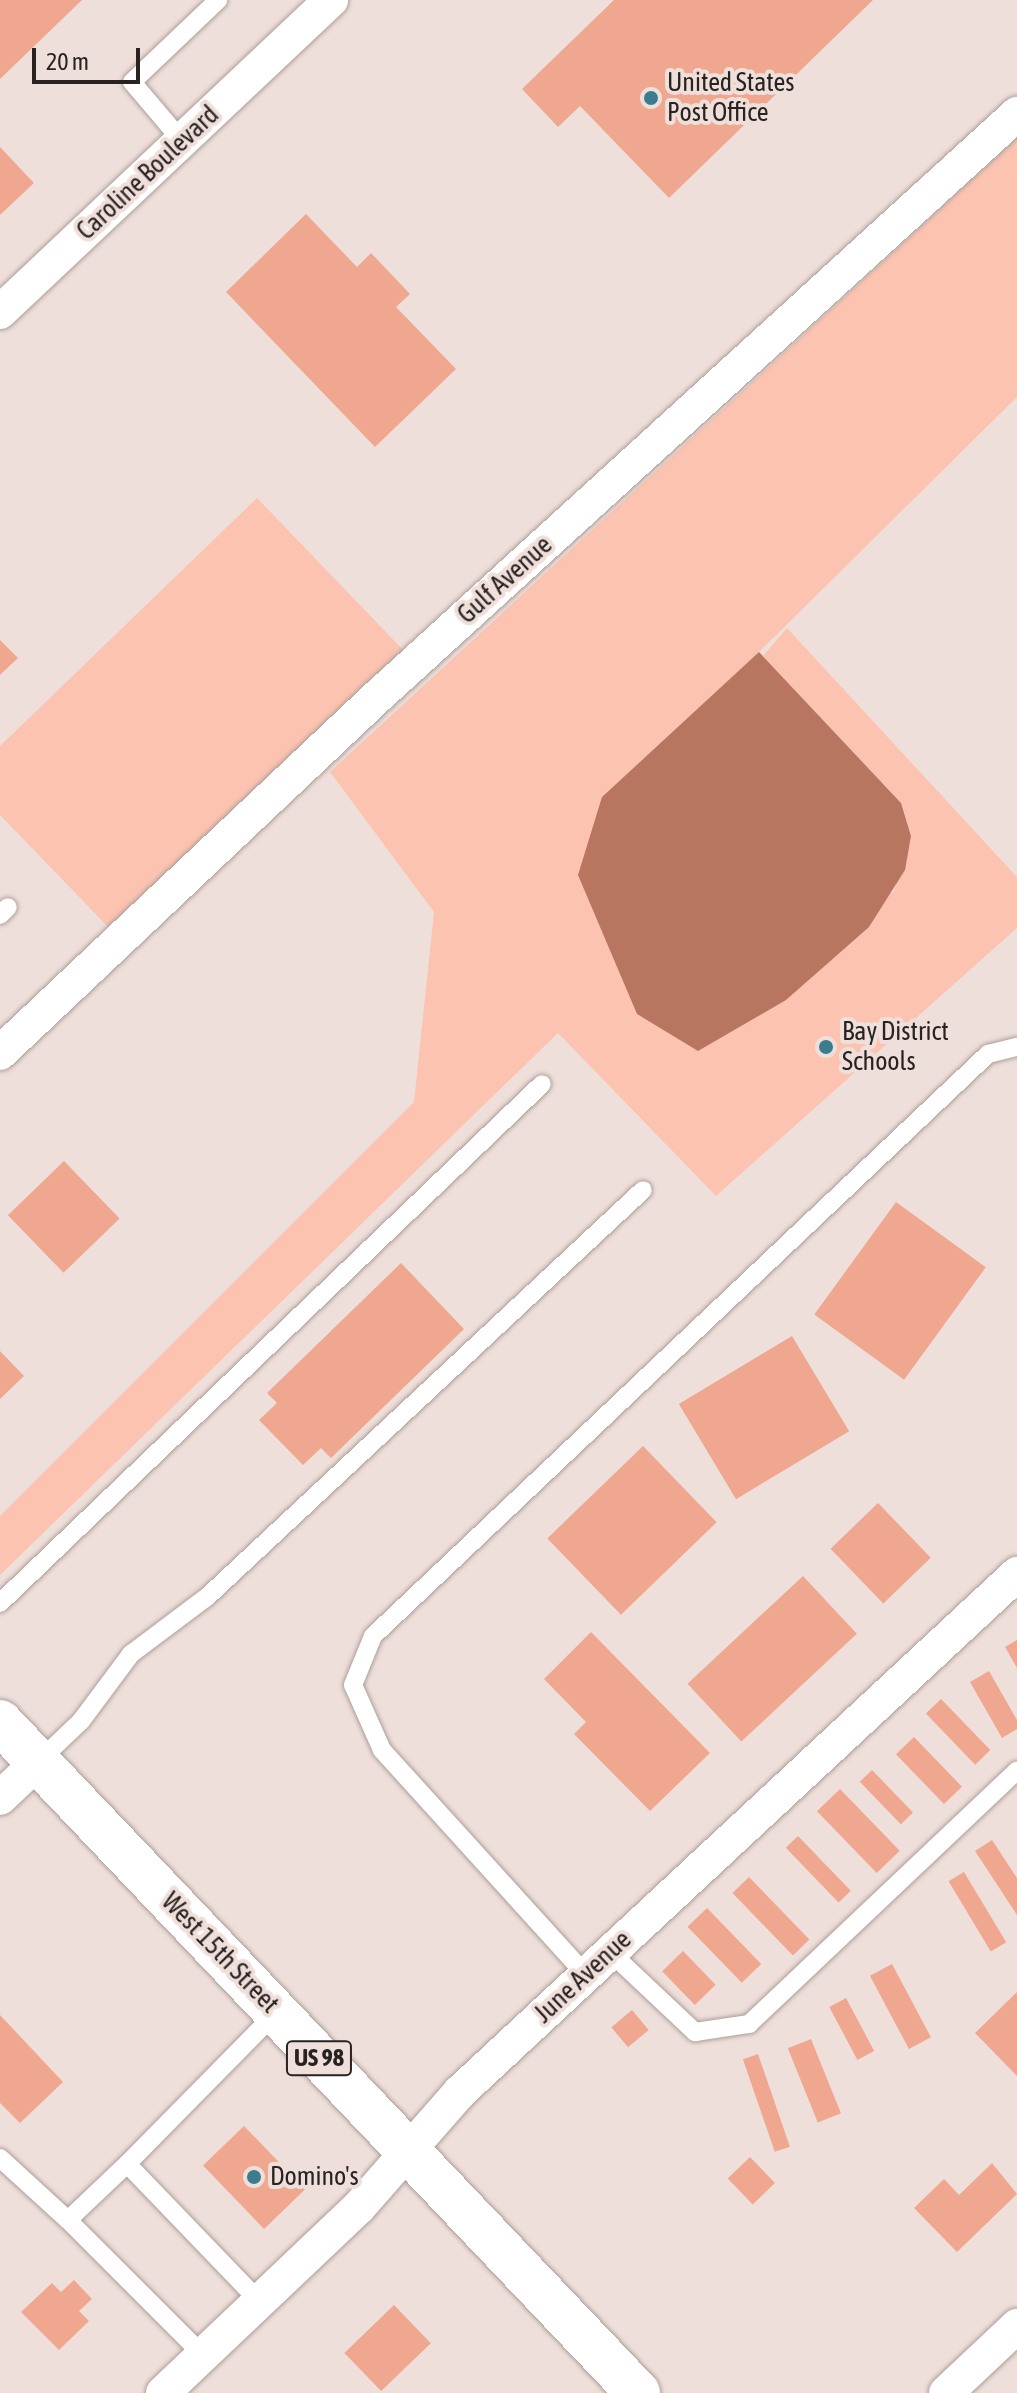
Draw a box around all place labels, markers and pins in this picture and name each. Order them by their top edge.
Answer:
place label: United States Post Office [667,67,794,128]
marker: United States Post Office [642,89,660,107]
place label: Bay District Schools [842,1016,949,1078]
marker: Bay District Schools [817,1038,835,1056]
place label: Domino's [270,2161,359,2193]
marker: Domino's [245,2168,263,2186]

